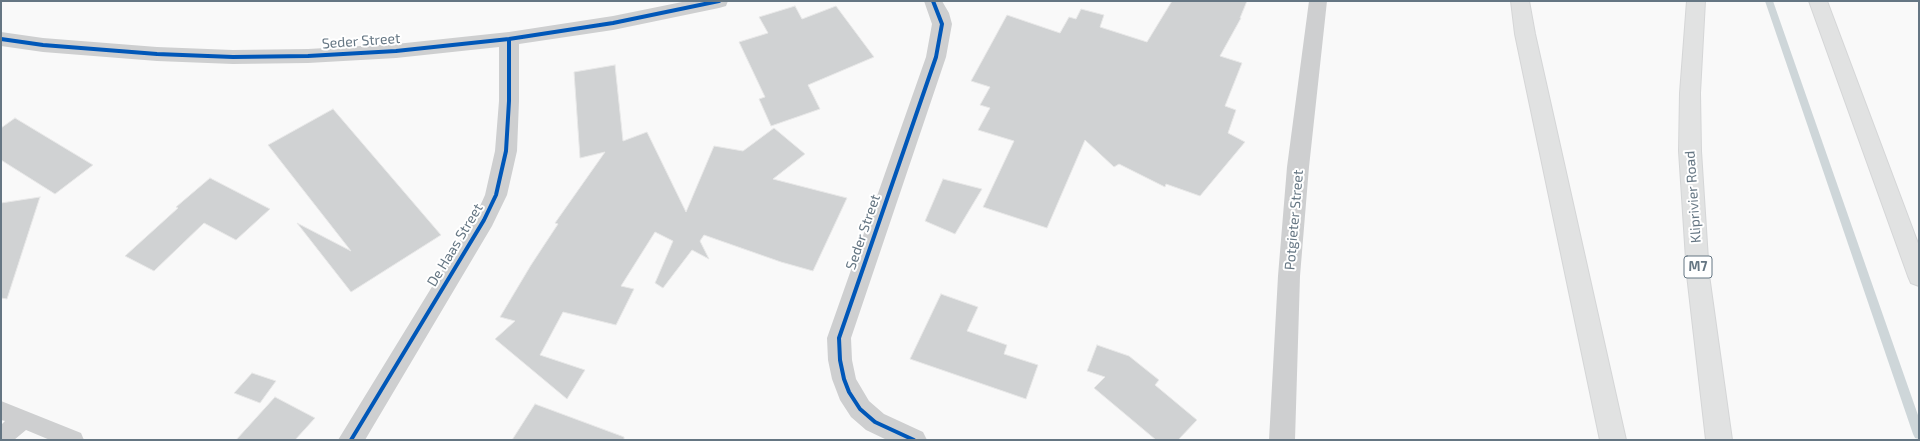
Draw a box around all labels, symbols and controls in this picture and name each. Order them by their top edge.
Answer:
street label: Seder Street [321,30,401,52]
street label: Kliprivier Road [1681,150,1705,244]
street label: Potgieter Street [1281,169,1307,271]
street label: Seder Street [842,192,884,272]
street label: De Haas Street [424,200,486,290]
road number: M7 [1684,256,1712,278]

